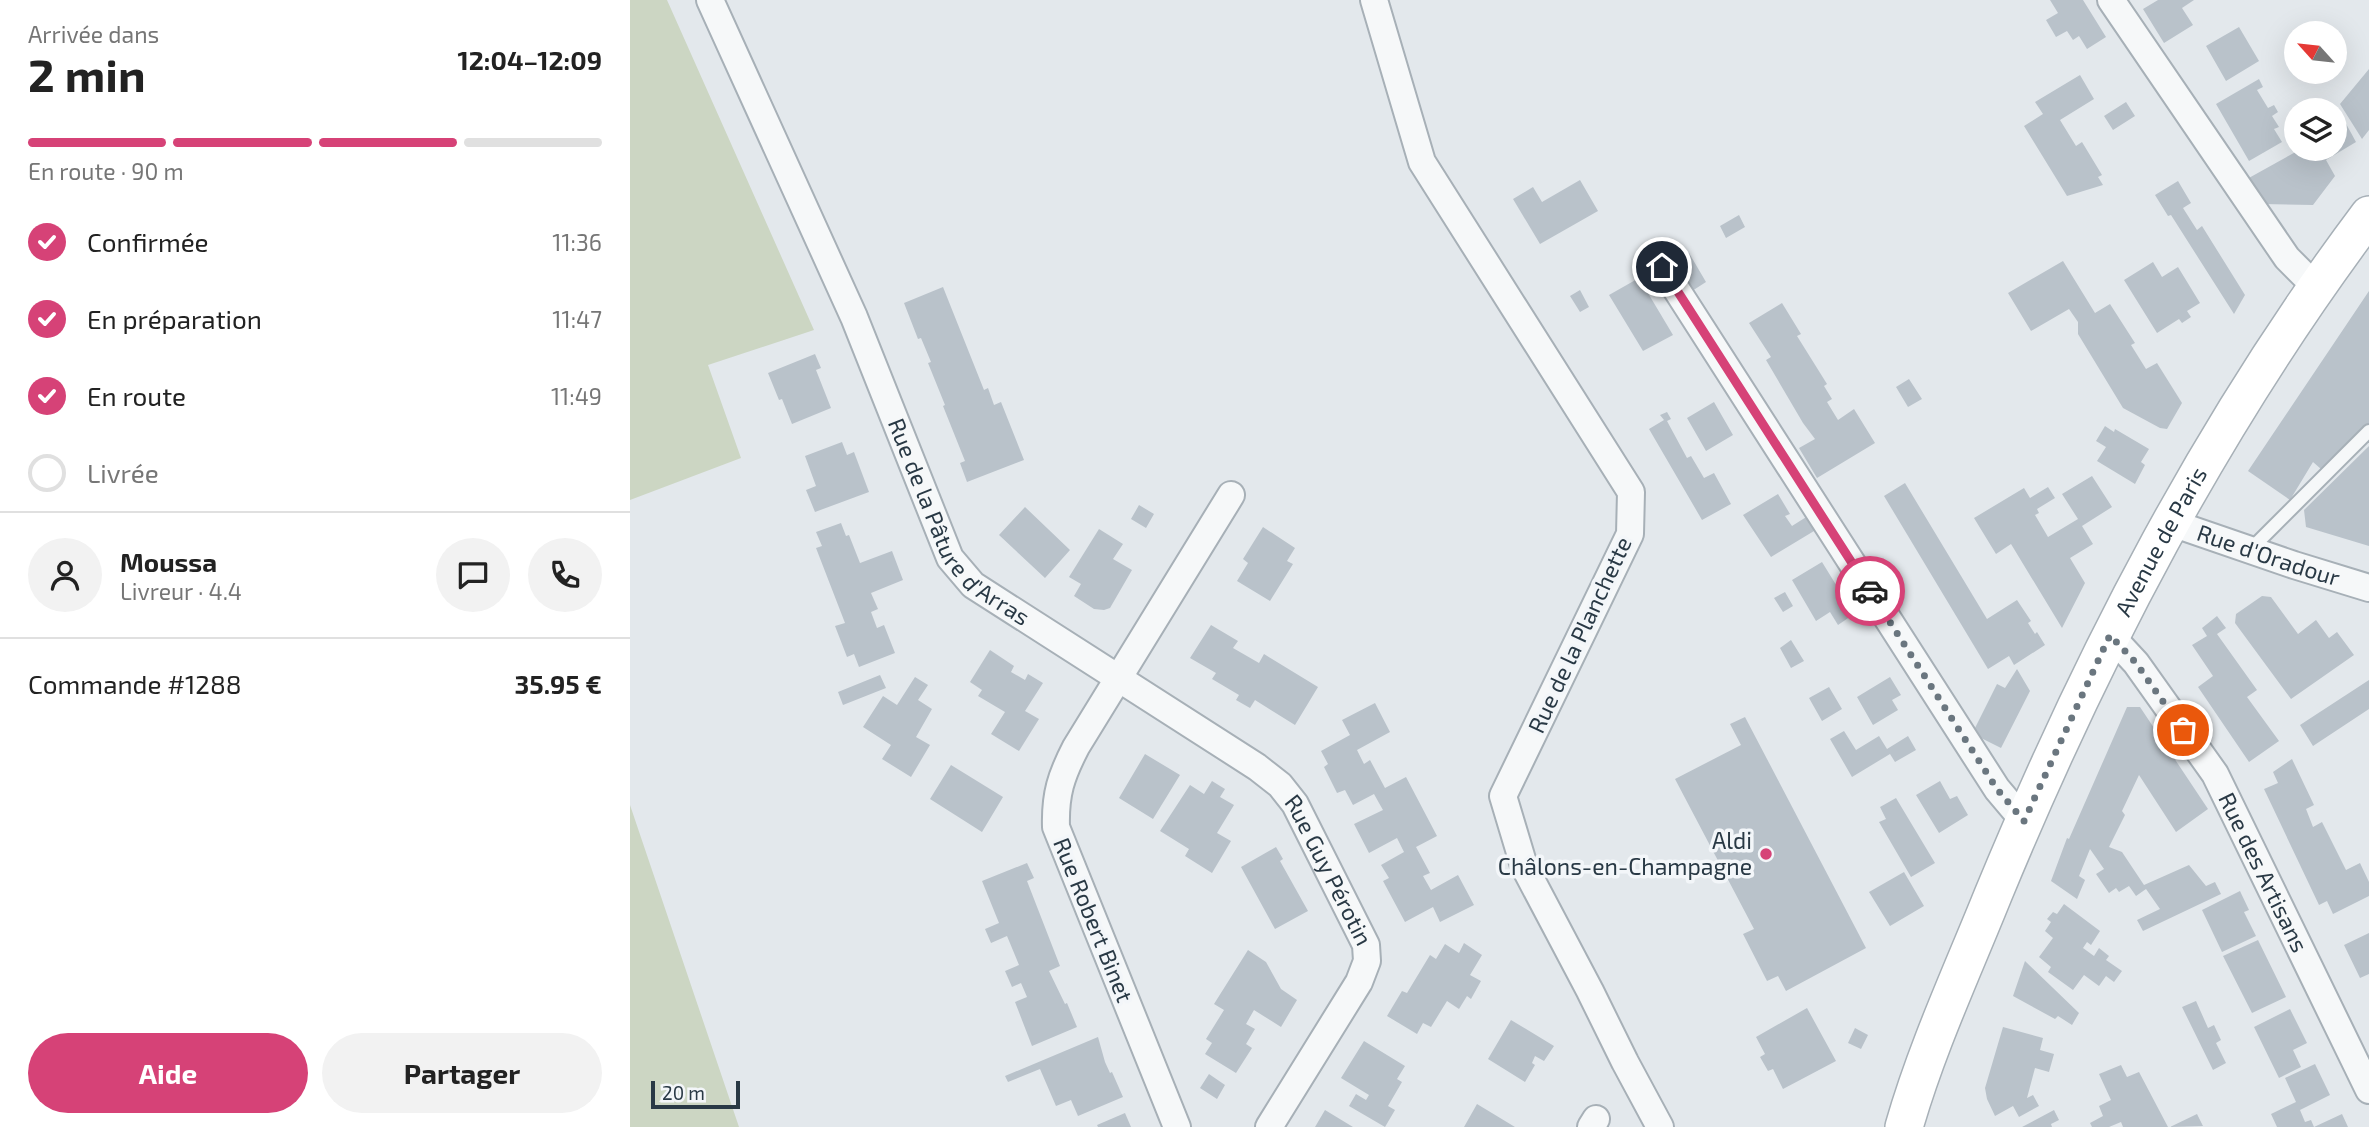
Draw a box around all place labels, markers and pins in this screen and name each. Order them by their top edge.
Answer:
pin [1632,237,1692,297]
pin [2153,700,2213,760]
place label: Aldi Châlons-en-Champagne [1498,826,1752,880]
marker: Aldi Châlons-en-Champagne [1758,846,1774,862]

